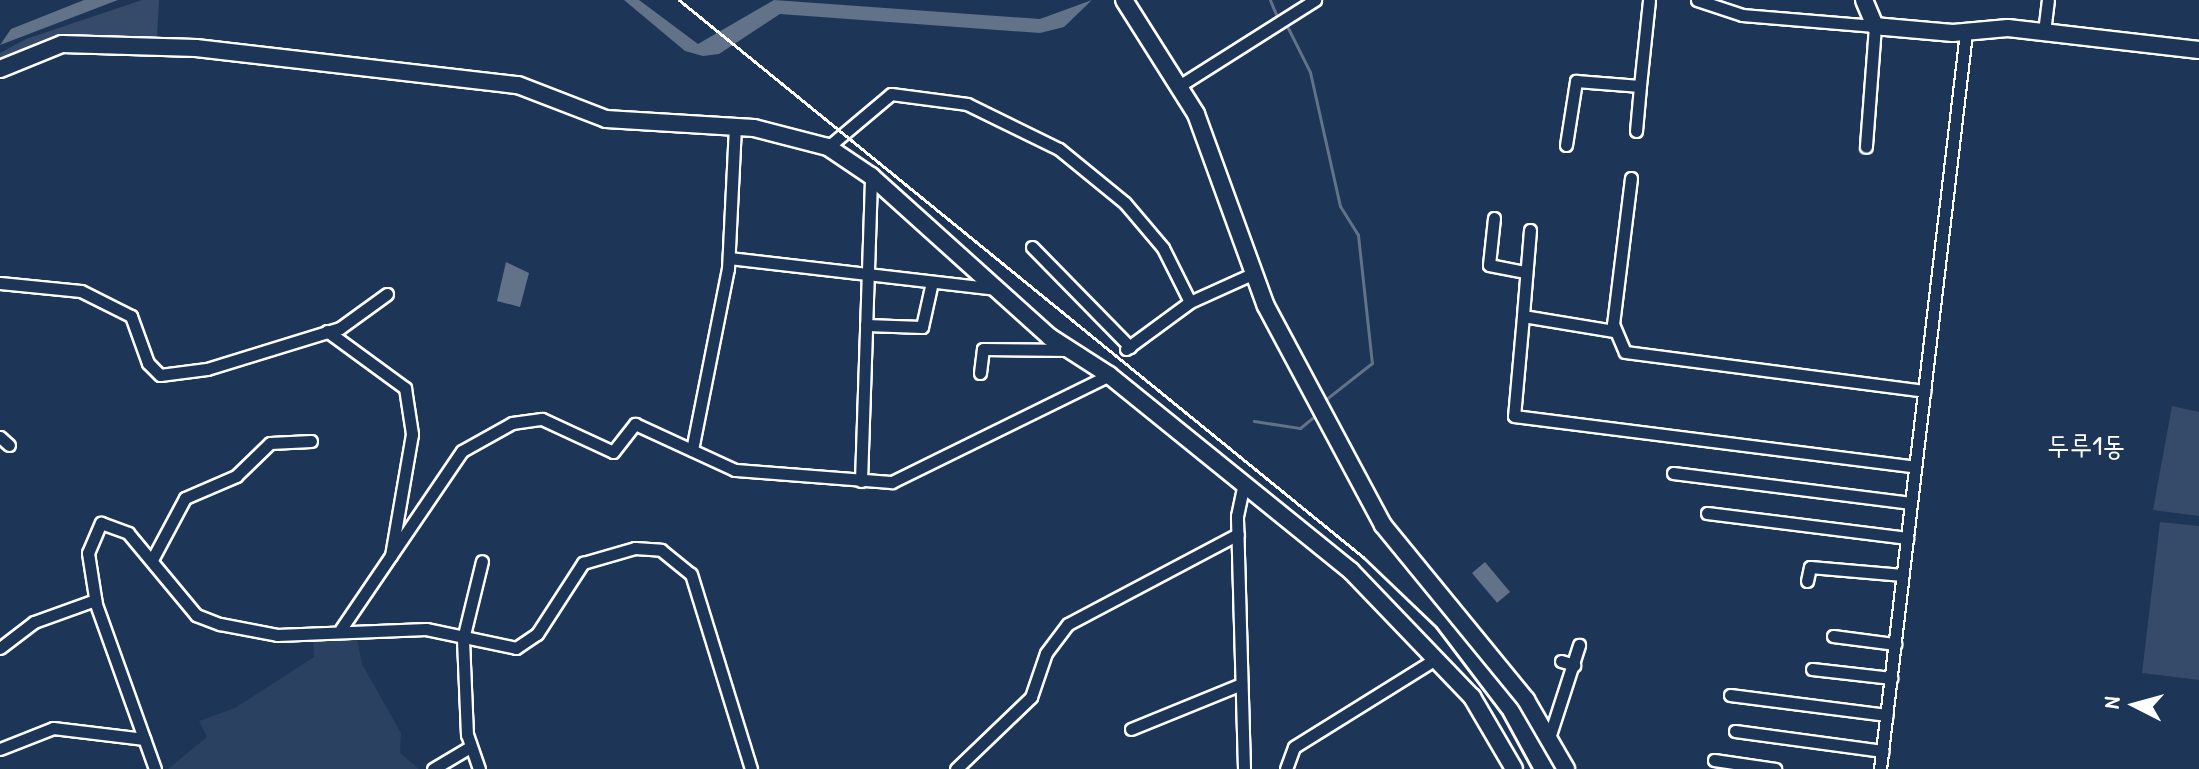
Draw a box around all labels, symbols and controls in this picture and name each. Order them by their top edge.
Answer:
district label: 두루1동 [2047,428,2125,462]
north arrow [2095,665,2175,745]
text: N [2096,695,2127,710]

